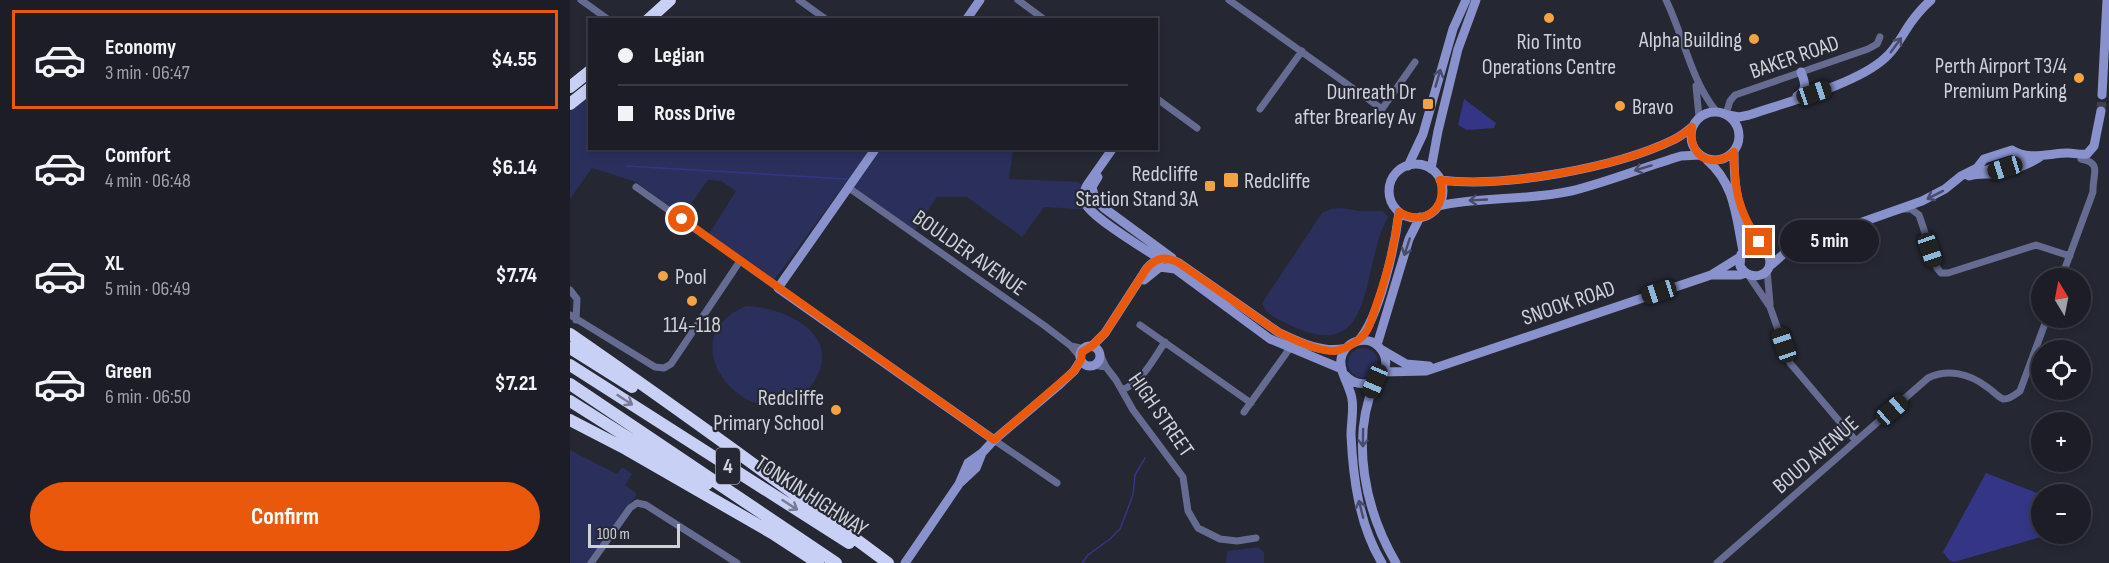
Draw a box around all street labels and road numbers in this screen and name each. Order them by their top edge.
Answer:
street label: BAKER ROAD [1746,30,1843,85]
street label: BOULDER AVENUE [907,204,1031,302]
street label: SNOOK ROAD [1518,275,1619,332]
street label: HIGH STREET [1122,367,1200,462]
street label: BOUD AVENUE [1768,411,1864,500]
road number: 4 [716,448,740,484]
street label: TONKIN HIGHWAY [750,450,873,543]

